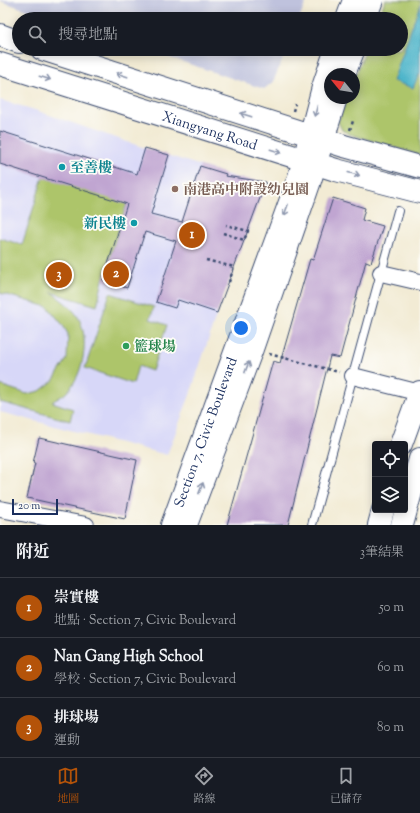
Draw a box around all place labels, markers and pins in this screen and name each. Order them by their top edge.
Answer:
place label: 至善樓 [70,159,112,179]
marker: 至善樓 [57,162,67,172]
place label: 南港高中附設幼兒園 [183,181,309,201]
marker: 南港高中附設幼兒園 [170,184,180,194]
place label: 新民樓 [84,215,126,235]
marker: 新民樓 [129,218,139,228]
pin: 1 [179,220,205,250]
pin: 2 [103,259,129,289]
pin: 3 [46,260,72,290]
place label: 籃球場 [134,338,176,358]
marker: 籃球場 [121,341,131,351]

